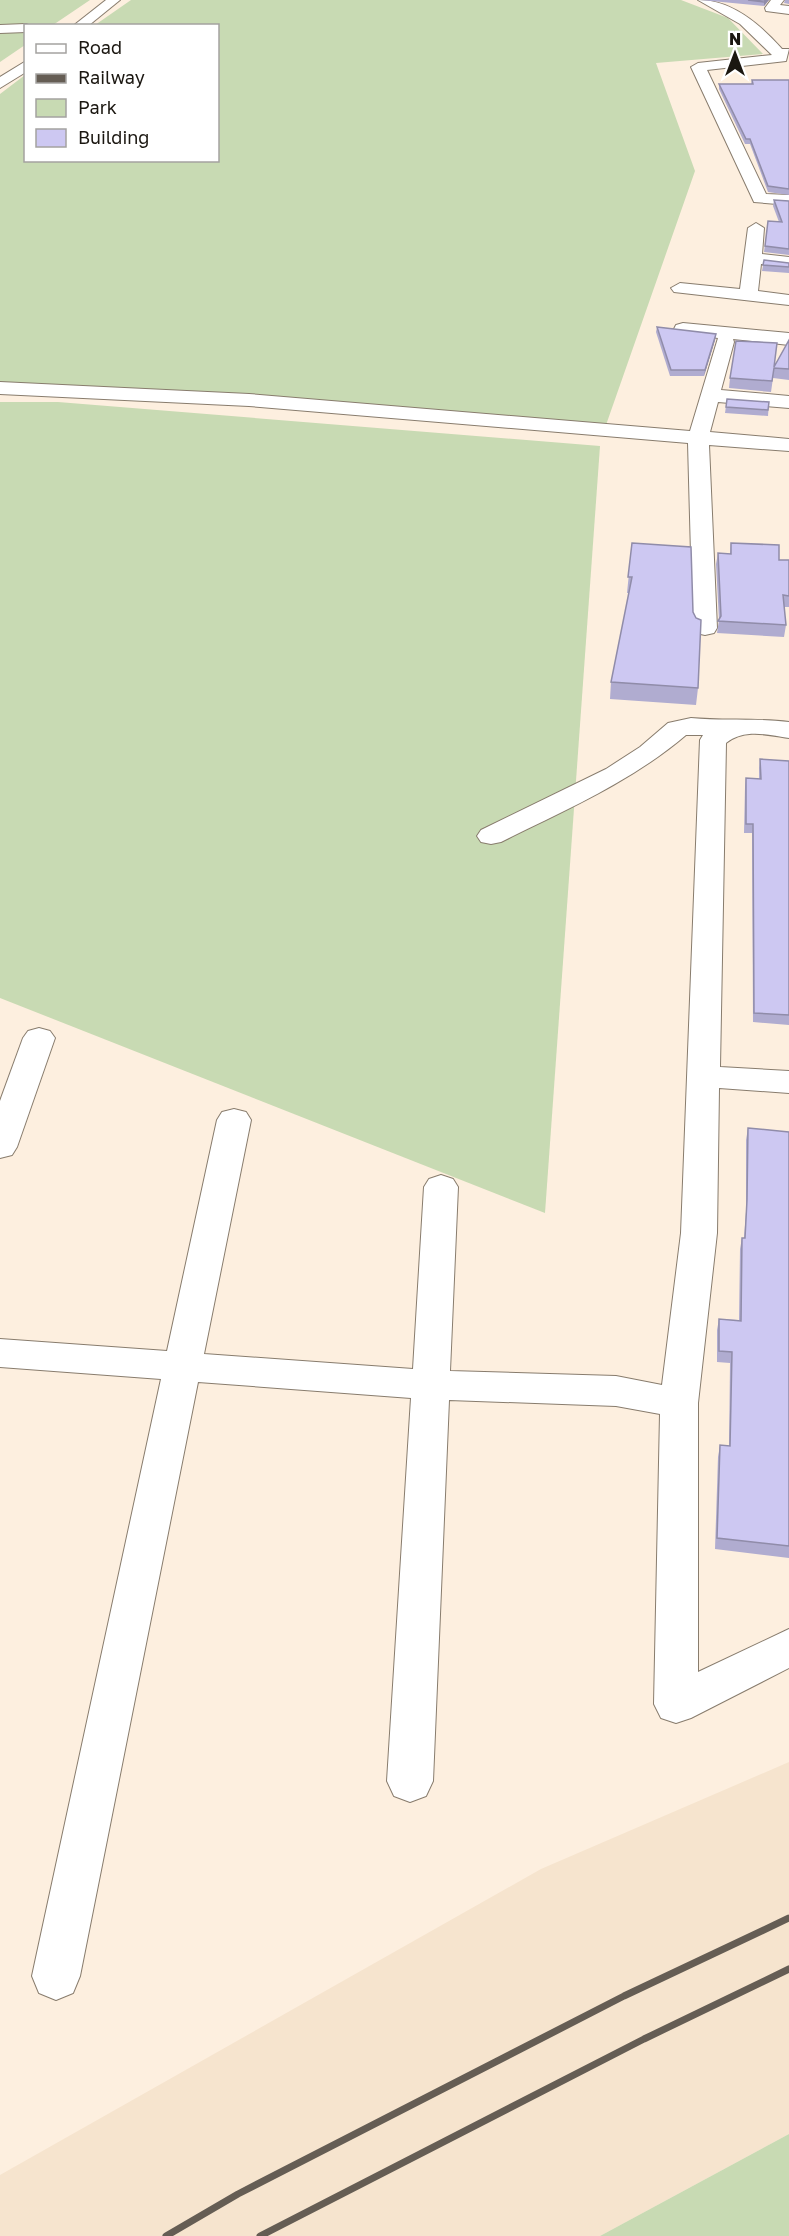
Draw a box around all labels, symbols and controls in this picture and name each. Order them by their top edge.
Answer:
legend [24,24,219,162]
north arrow [705,24,765,84]
text: N [729,29,741,49]
text: Road [78,36,122,58]
text: Railway [78,66,145,88]
text: Park [78,96,117,118]
text: Building [78,126,149,148]

